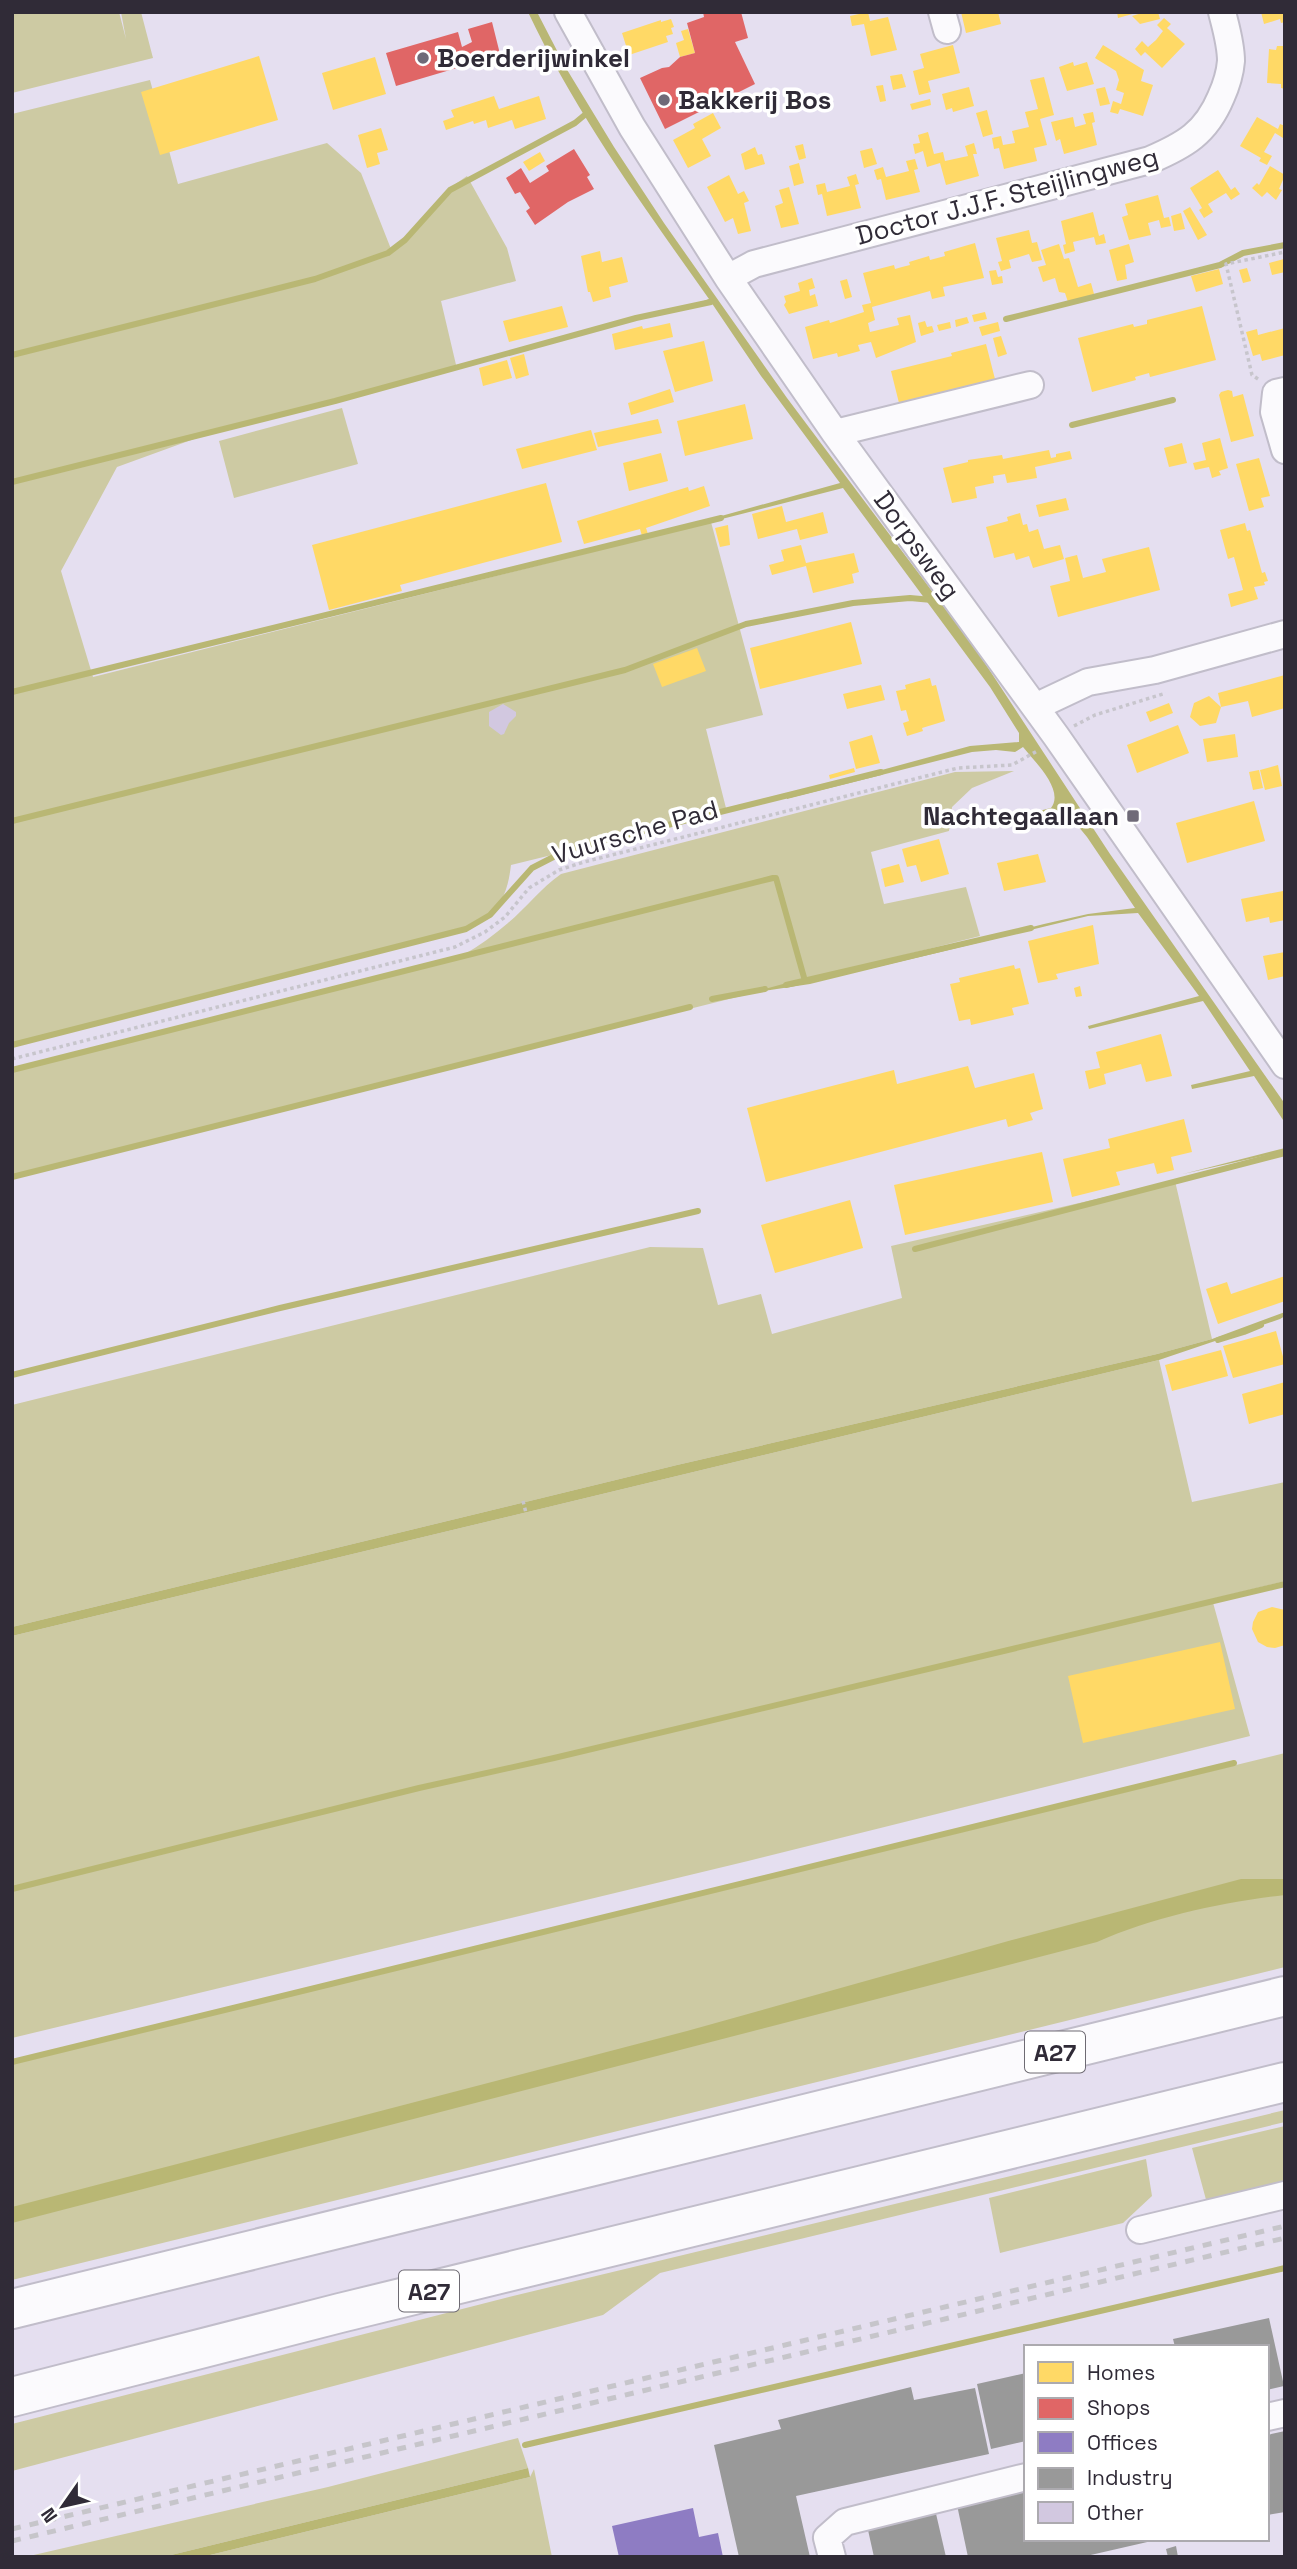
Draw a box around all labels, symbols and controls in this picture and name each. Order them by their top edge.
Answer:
place label: Boerderijwinkel [437,41,630,75]
marker: Boerderijwinkel [415,50,431,66]
place label: Bakkerij Bos [678,83,831,117]
marker: Bakkerij Bos [656,92,672,108]
street label: Doctor J.J.F. Steijlingweg [852,139,1162,253]
street label: Dorpsweg [866,484,968,606]
street label: Vuursche Pad [548,792,722,872]
place label: Nachtegaallaan [923,799,1119,833]
marker: Nachtegaallaan [1125,808,1141,824]
road number: A27 [1025,2032,1085,2073]
road number: A27 [399,2270,459,2312]
legend [1024,2345,1269,2541]
text: Homes [1087,2359,1155,2386]
text: Shops [1087,2394,1150,2421]
text: Offices [1087,2429,1158,2456]
text: Industry [1087,2464,1173,2491]
north arrow [28,2471,98,2541]
text: Other [1087,2499,1144,2526]
text: N [35,2503,63,2527]

